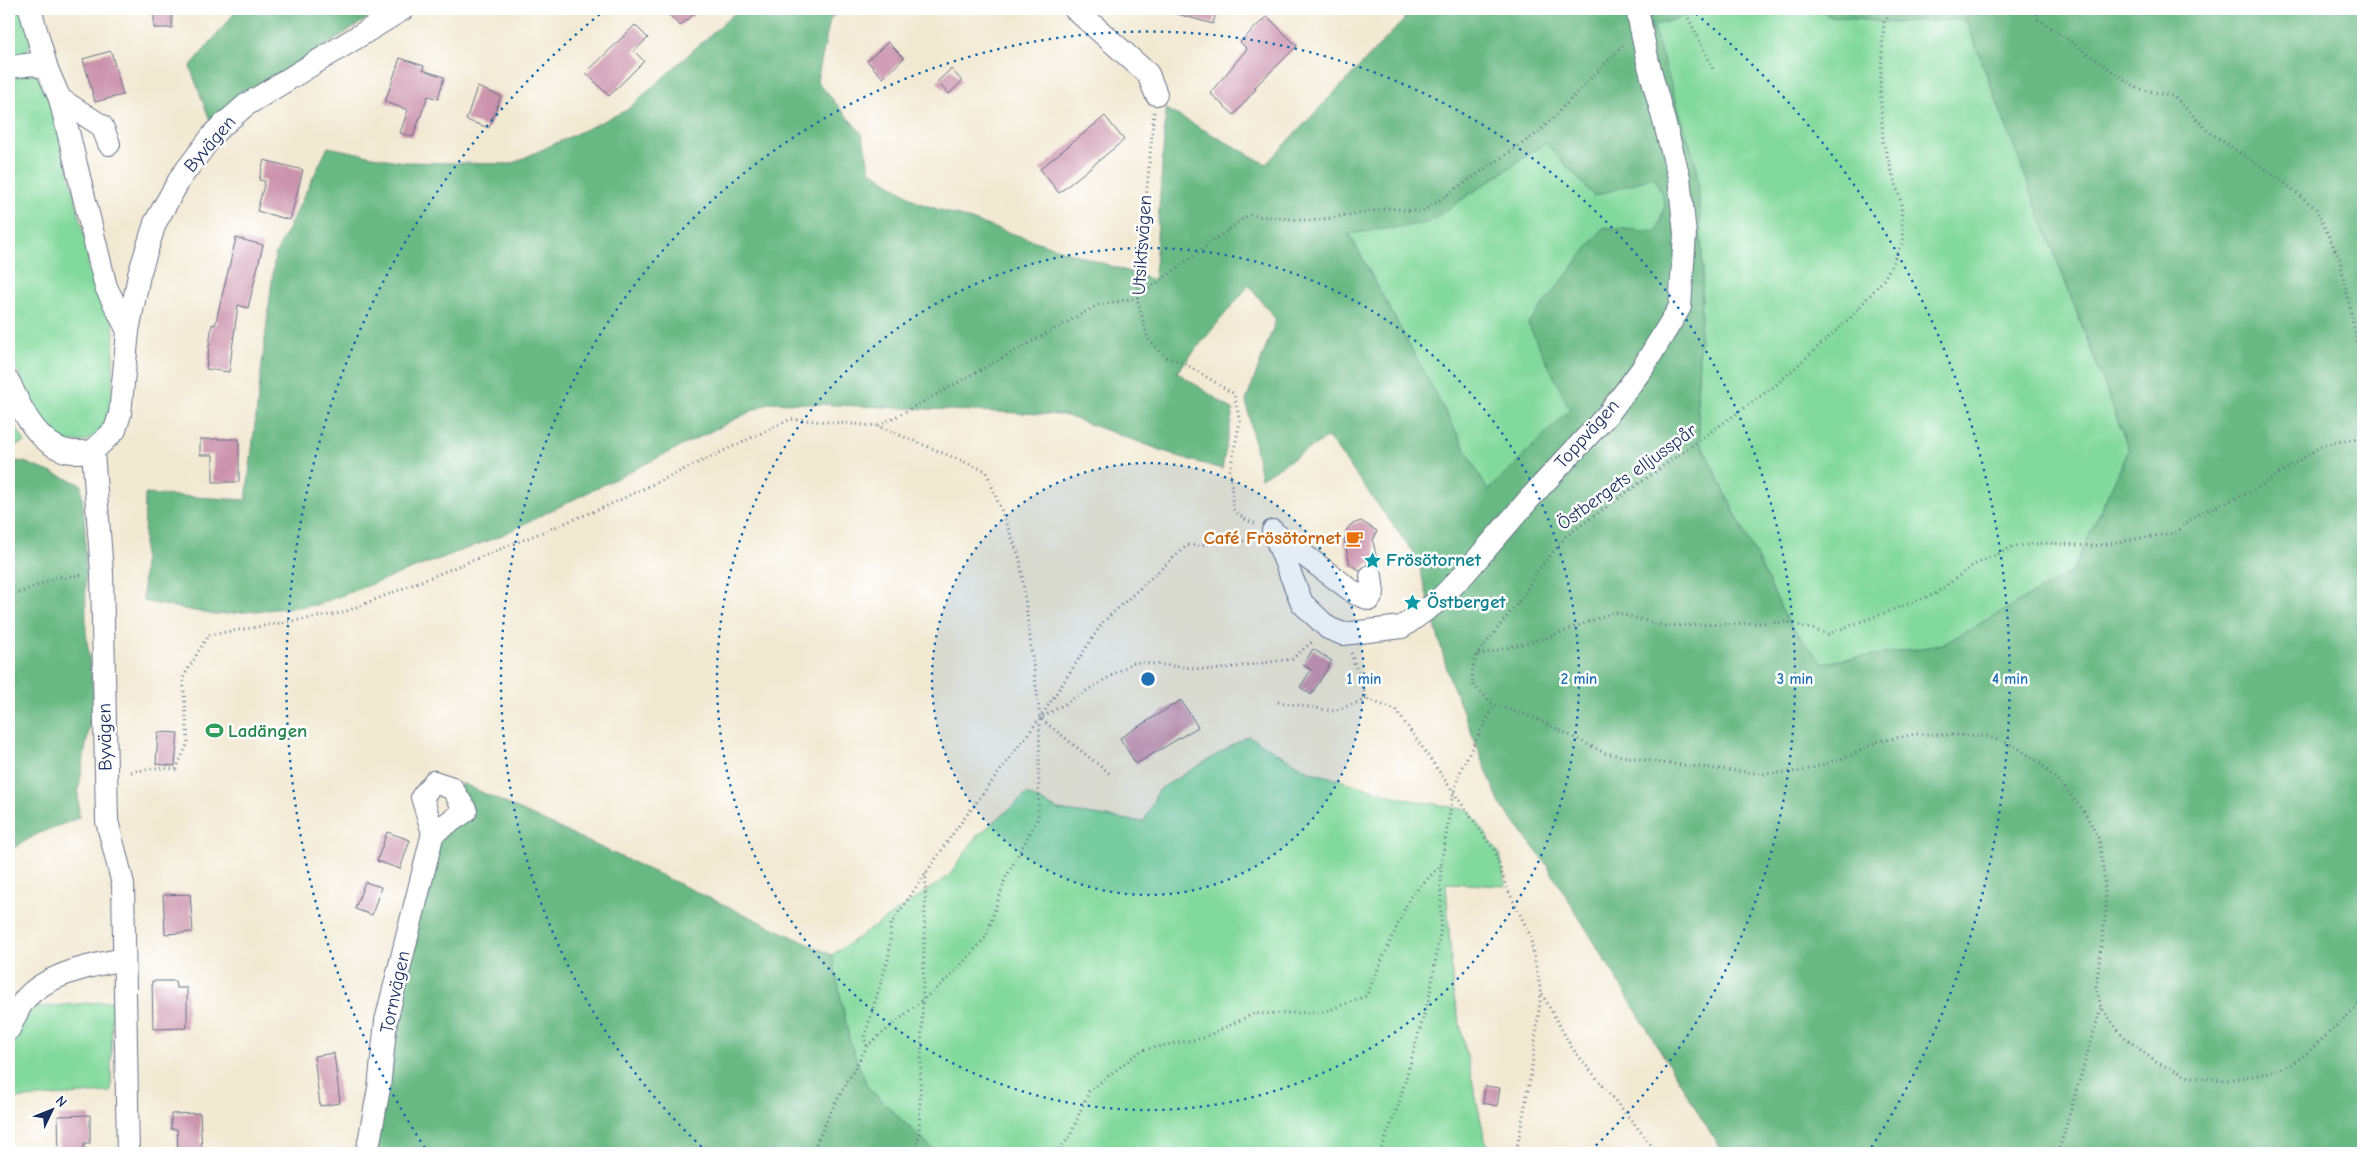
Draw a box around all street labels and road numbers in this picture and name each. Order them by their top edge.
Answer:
street label: Byvägen [179,111,241,177]
street label: Utsiktsvägen [1128,194,1156,296]
street label: Toppvägen [1550,395,1624,473]
street label: Östbergets elljusspår [1553,419,1701,535]
street label: Byvägen [93,703,117,771]
street label: Tornvägen [376,949,414,1035]

